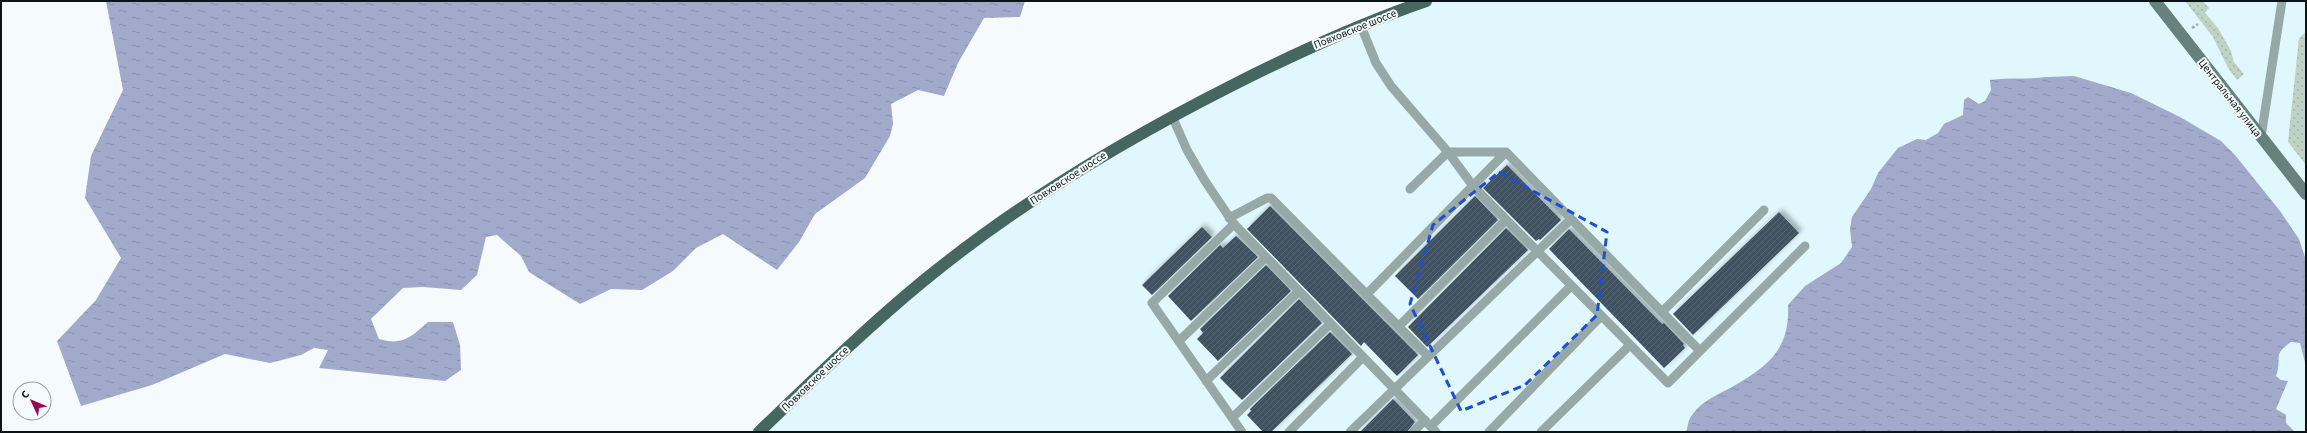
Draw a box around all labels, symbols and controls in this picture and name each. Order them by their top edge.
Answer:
street label: Повховское шоссе [1311,5,1399,52]
street label: Центральная улица [2195,56,2265,140]
street label: Повховское шоссе [1027,147,1109,208]
street label: Повховское шоссе [778,343,852,415]
north arrow [12,381,52,421]
text: С [18,386,33,402]

